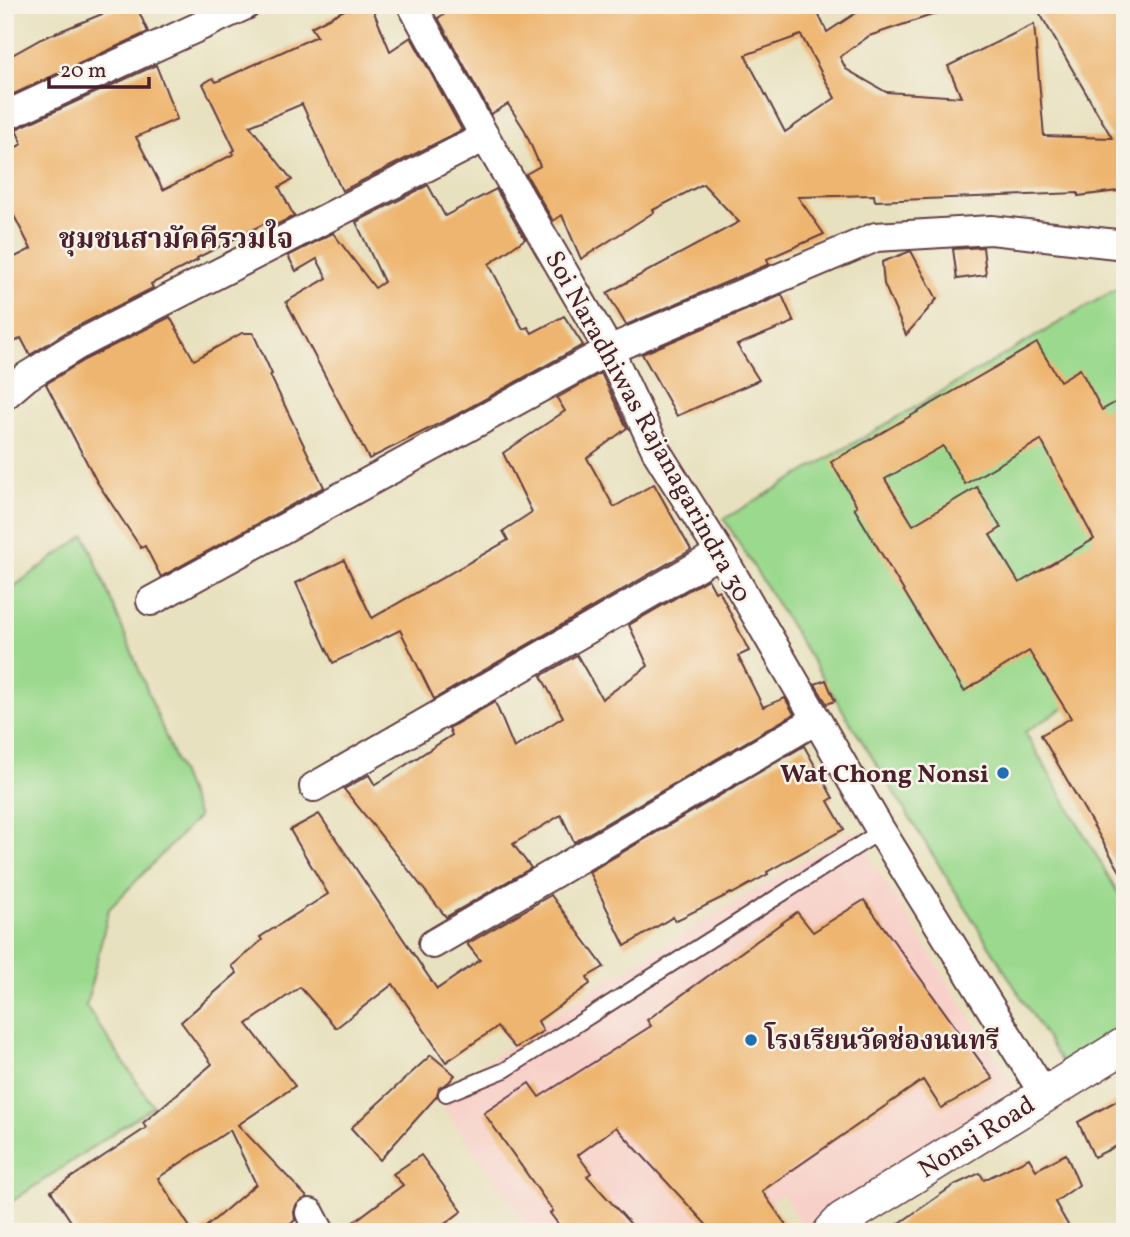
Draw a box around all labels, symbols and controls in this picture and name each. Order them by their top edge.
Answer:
scale bar [49,46,149,90]
text: 20 m [60,57,106,86]
district label: ชุมชนสามัคคีรวมใจ [59,219,293,260]
street label: Soi Naradhiwas Rajanagarindra 30 [535,245,759,609]
place label: Wat Chong Nonsi [780,757,989,793]
marker: Wat Chong Nonsi [995,765,1011,781]
place label: โรงเรียนวัดช่องนนทรี [764,1022,999,1060]
marker: โรงเรียนวัดช่องนนทรี [743,1032,759,1048]
street label: Nonsi Road [912,1088,1042,1188]

